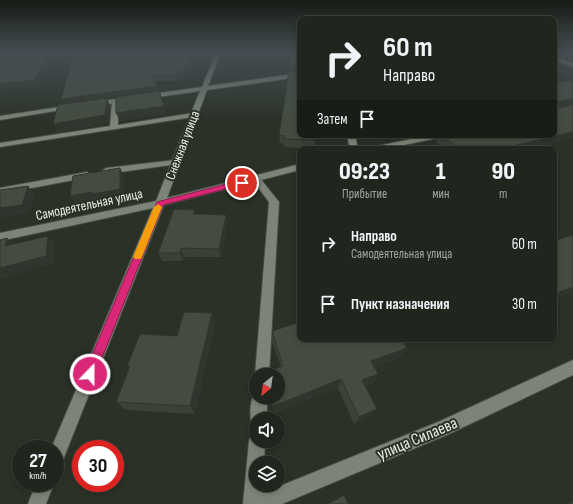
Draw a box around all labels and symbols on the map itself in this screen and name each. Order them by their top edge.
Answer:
street label: Снежная улица [162,108,203,182]
pin [225,166,259,200]
street label: Самодеятельная улица [34,185,144,224]
position arrow [69,353,111,395]
north arrow [249,368,285,404]
street label: улица Силаева [374,413,460,465]
speed limit sign: 30 [72,440,124,492]

